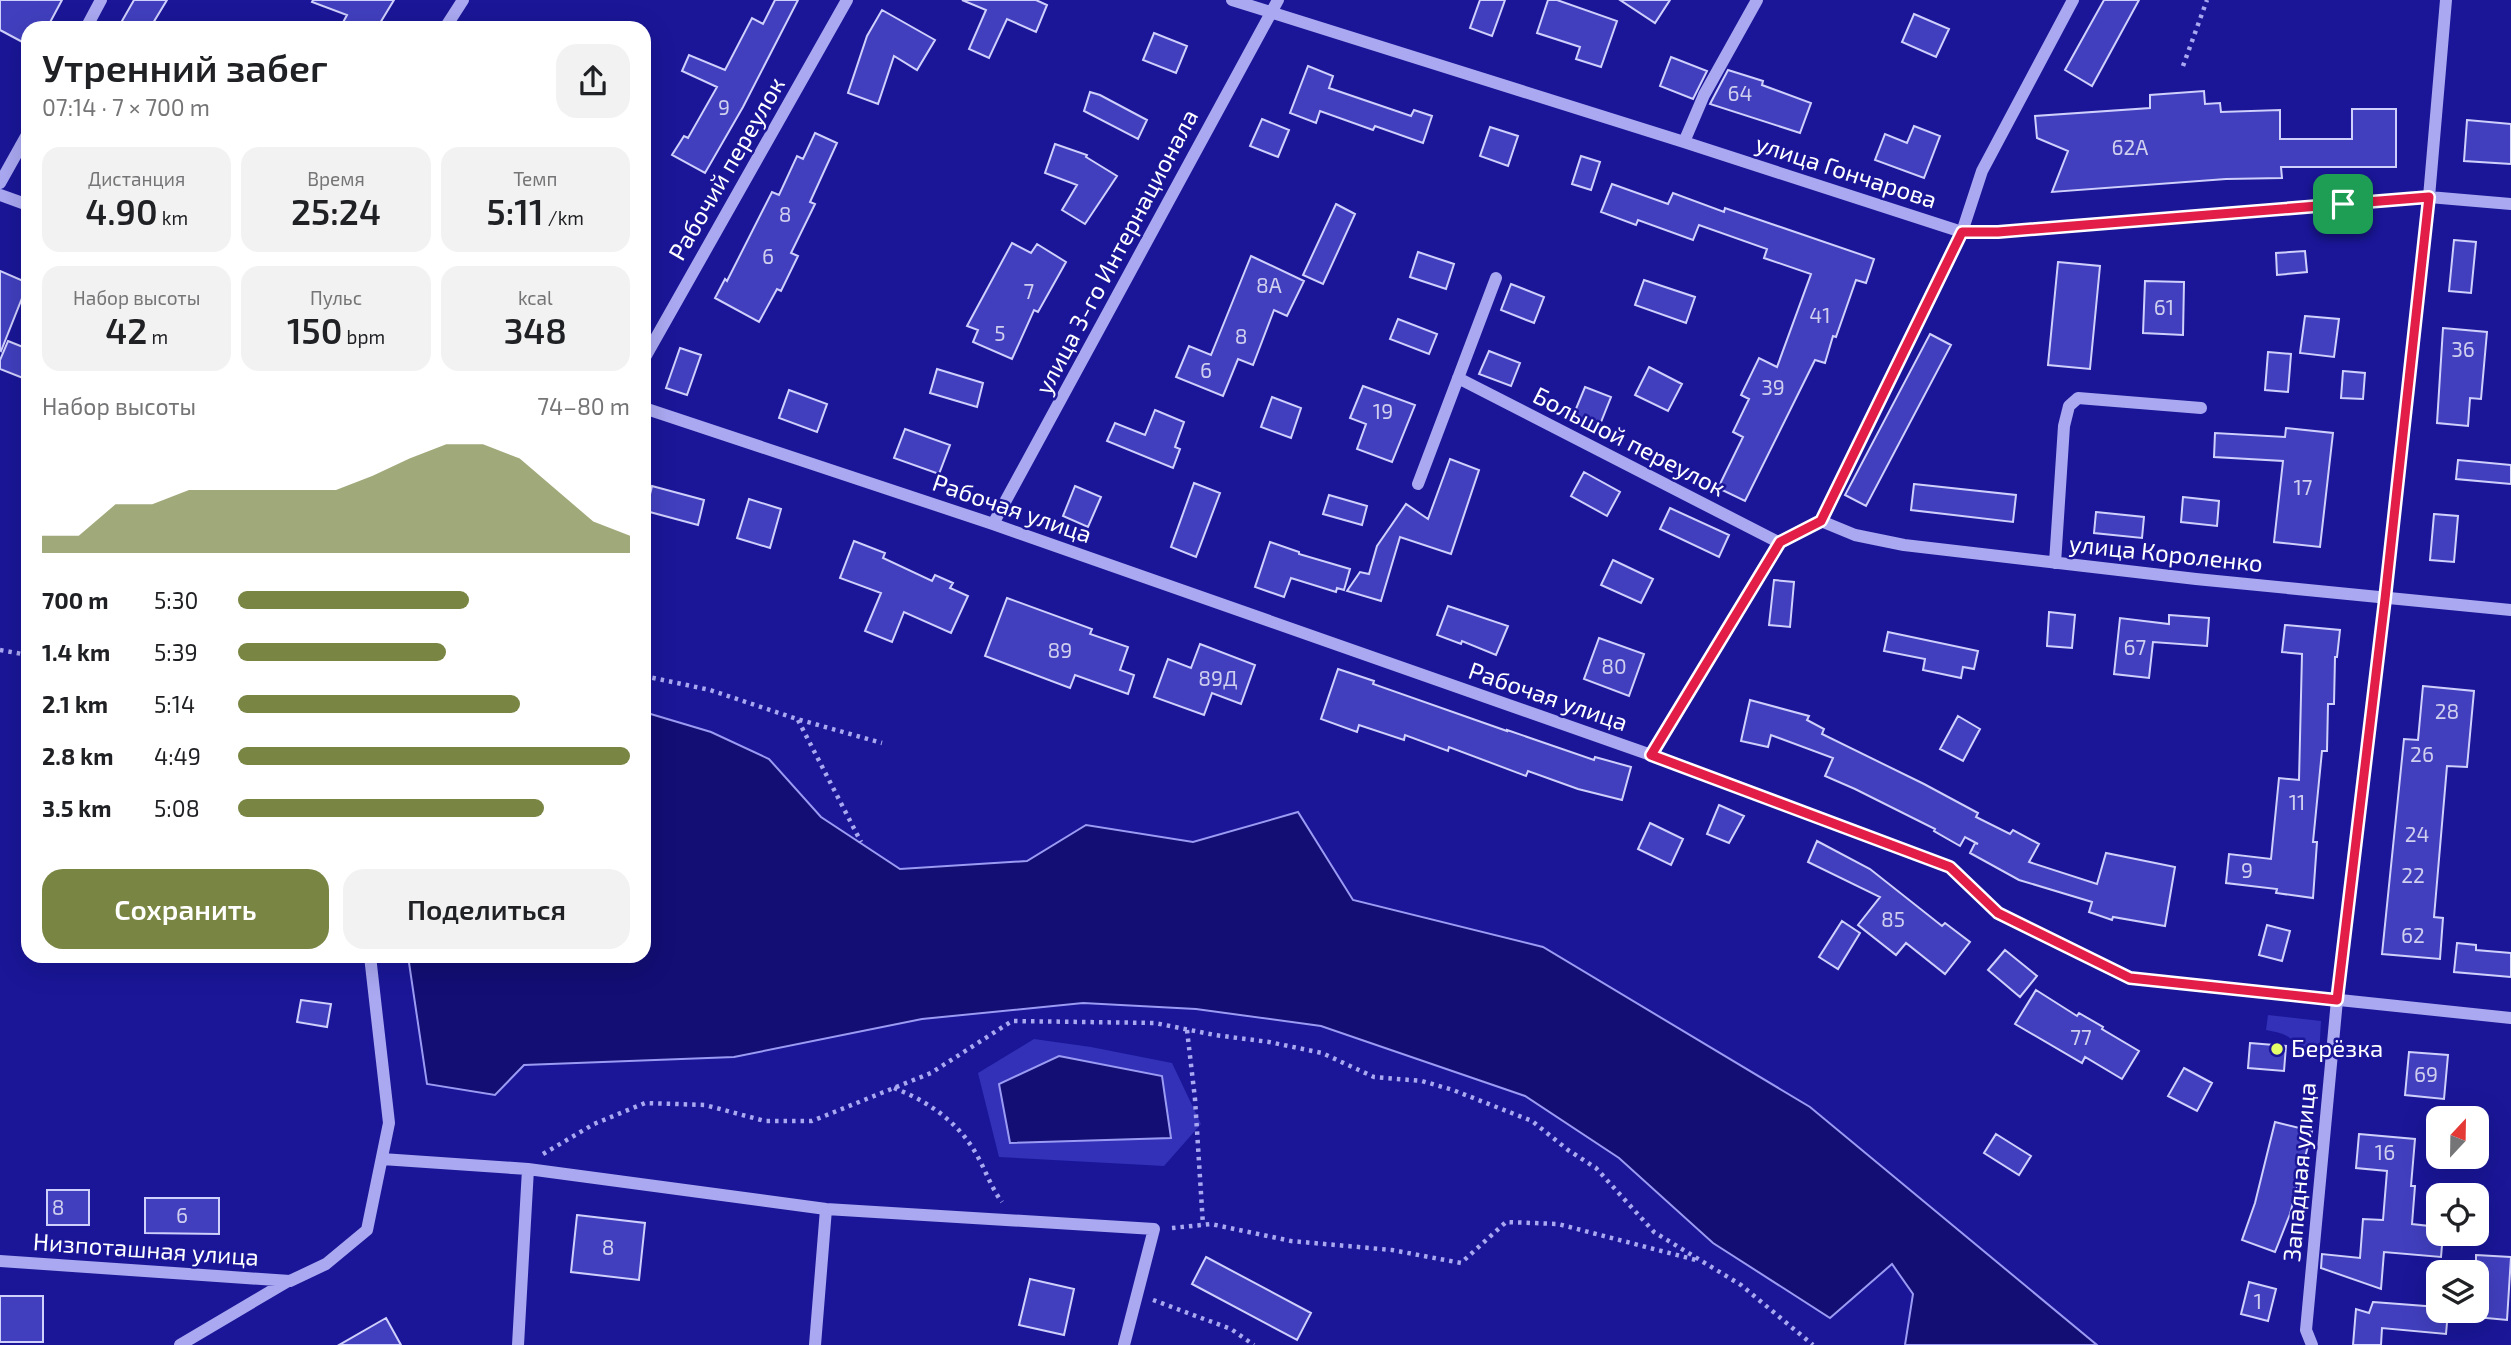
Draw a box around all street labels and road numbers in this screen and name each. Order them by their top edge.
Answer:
street label: Рабочий переулок [661,71,791,266]
street label: улица 3-го Интернационала [1028,104,1204,399]
street label: улица Гончарова [1752,128,1941,215]
street label: Большой переулок [1528,380,1731,503]
street label: Рабочая улица [929,467,1096,549]
street label: улица Короленко [2068,528,2264,578]
street label: Рабочая улица [1465,655,1632,737]
street label: Западная улица [2276,1081,2322,1263]
street label: Низпоташная улица [32,1226,260,1272]

